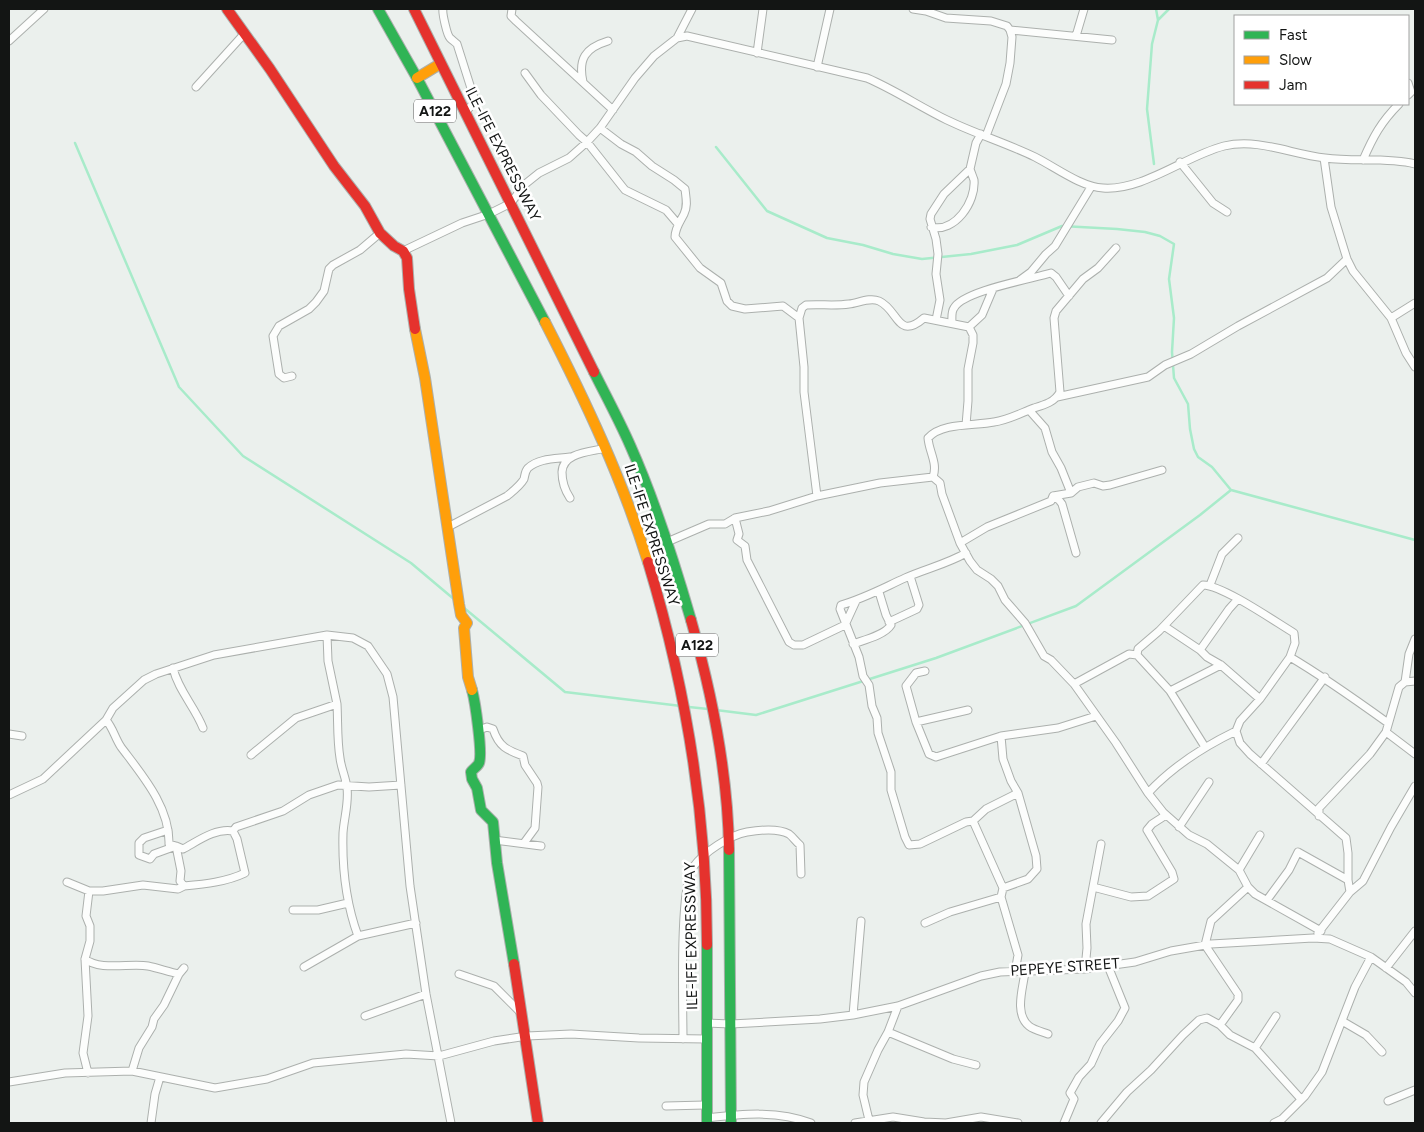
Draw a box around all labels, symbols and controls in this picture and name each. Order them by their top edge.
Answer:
legend [1234,15,1409,105]
text: Fast [1279,26,1308,44]
text: Slow [1279,51,1312,69]
text: Jam [1279,76,1307,94]
street label: ILE-IFE EXPRESSWAY [461,84,545,224]
road number: A122 [414,100,456,122]
street label: ILE-IFE EXPRESSWAY [621,462,683,608]
road number: A122 [676,634,718,656]
street label: ILE-IFE EXPRESSWAY [681,862,701,1010]
street label: PEPEYE STREET [1010,954,1121,980]

